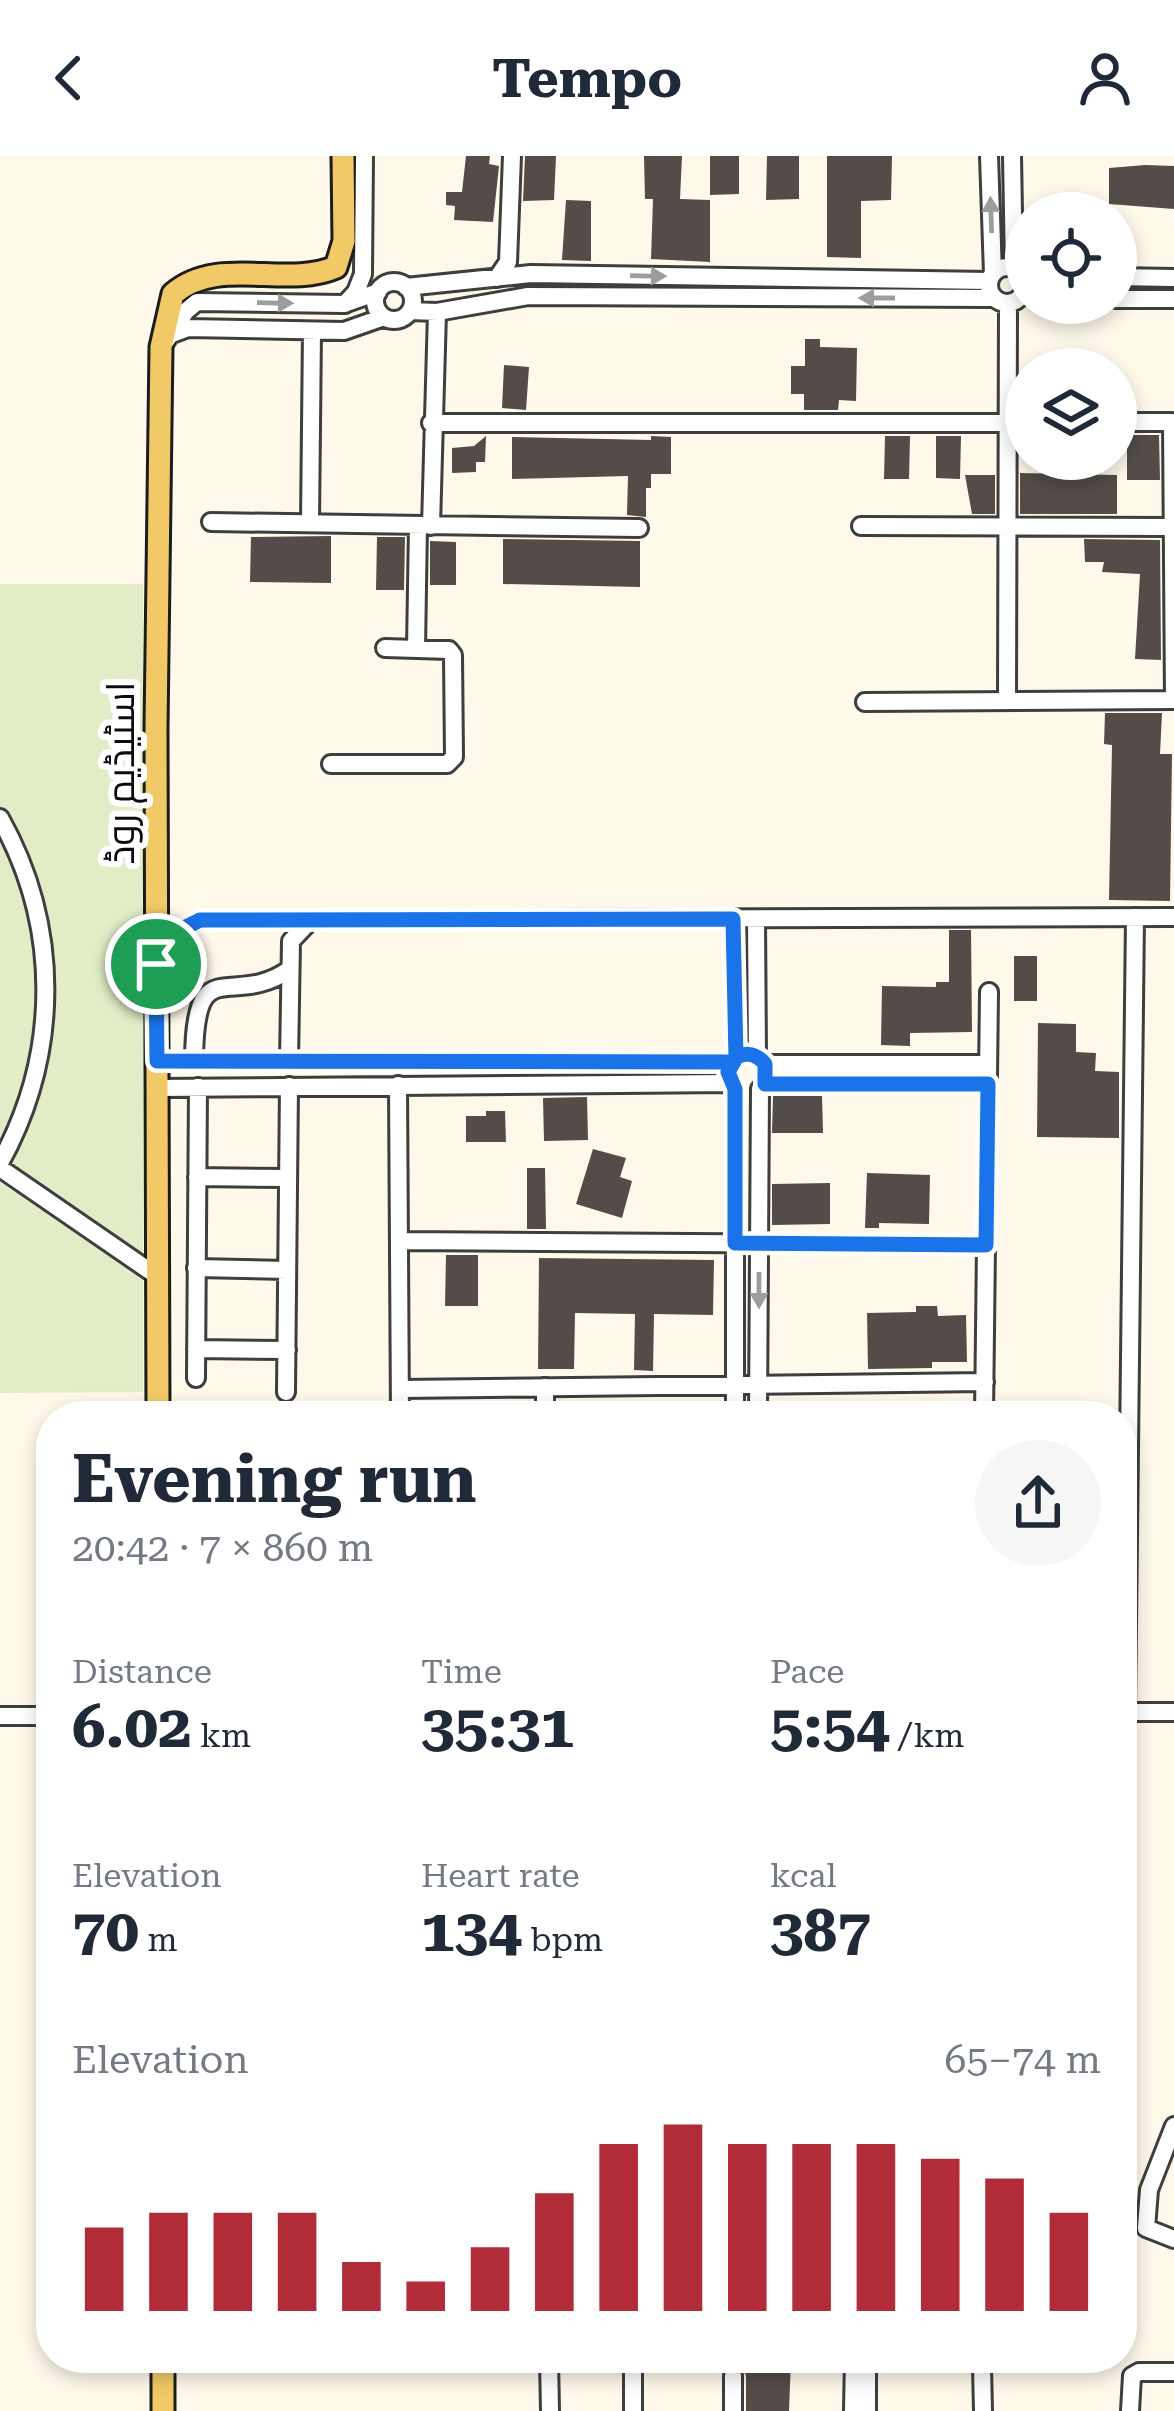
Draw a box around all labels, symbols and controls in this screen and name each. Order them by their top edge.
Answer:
icon: back [36,45,102,111]
icon: person [1072,45,1138,111]
text: Tempo [492,47,682,110]
map controls [1005,192,1137,480]
button: locate [1005,192,1137,324]
one-way arrow [981,195,1000,233]
one-way arrow [630,266,668,286]
one-way arrow [857,288,895,307]
one-way arrow [257,293,295,313]
button: layers [1005,348,1137,480]
street label: اسٹیڈیم روڈ [98,682,147,864]
pin [105,913,207,1015]
icon: arrive [123,931,189,997]
one-way arrow [749,1272,769,1310]
button: share [975,1440,1101,1566]
text: Evening run [72,1441,477,1518]
text: 20:42 · 7 × 860 m [72,1525,373,1571]
text: Distance [72,1652,212,1691]
text: Time [421,1652,502,1691]
text: Pace [770,1652,844,1691]
text: 6.02 [72,1691,192,1762]
text: 35:31 [421,1691,574,1762]
text: 5:54 [770,1691,890,1762]
text: km [192,1716,251,1755]
text: /km [890,1716,964,1755]
text: Elevation [72,1856,222,1895]
text: Heart rate [421,1856,580,1895]
text: kcal [770,1856,836,1895]
text: 70 [72,1895,139,1966]
text: 134 [421,1895,522,1966]
text: 387 [770,1895,871,1966]
text: m [139,1920,178,1959]
text: bpm [522,1920,603,1959]
text: Elevation [72,2037,249,2083]
text: 65–74 m [945,2037,1101,2083]

